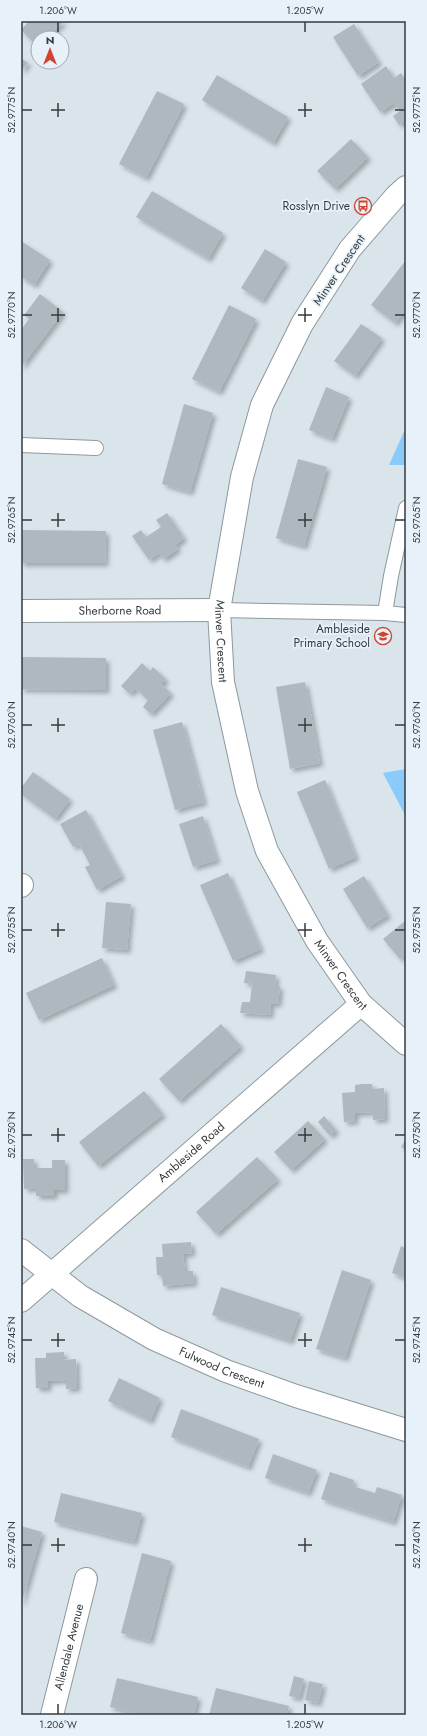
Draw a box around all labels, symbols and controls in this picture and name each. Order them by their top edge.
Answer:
text: 1.206°W [39,3,77,18]
text: 1.205°W [286,3,324,18]
north arrow [30,30,70,70]
text: N [46,32,54,48]
text: 52.9775°N [4,87,19,133]
text: 52.9775°N [409,87,424,133]
bus stop icon: Rosslyn Drive [353,196,373,216]
place label: Rosslyn Drive [282,197,350,215]
street label: Minver Crescent [309,231,370,309]
text: 52.9770°N [4,292,19,338]
text: 52.9770°N [409,292,424,338]
text: 52.9765°N [4,497,19,543]
text: 52.9765°N [409,497,424,543]
street label: Minver Crescent [210,599,232,683]
street label: Sherborne Road [79,601,161,620]
place label: Ambleside Primary School [293,620,370,652]
school or university icon: Ambleside Primary School [373,626,393,646]
text: 52.9760°N [4,701,19,749]
text: 52.9760°N [409,701,424,749]
text: 52.9755°N [4,907,19,953]
text: 52.9755°N [409,907,424,953]
street label: Minver Crescent [310,936,371,1015]
text: 52.9750°N [4,1111,19,1159]
text: 52.9750°N [409,1111,424,1159]
street label: Ambleside Road [154,1118,229,1187]
text: 52.9745°N [4,1316,19,1364]
text: 52.9745°N [409,1316,424,1364]
street label: Fulwood Crescent [176,1342,267,1393]
text: 52.9740°N [4,1521,19,1569]
text: 52.9740°N [409,1521,424,1569]
street label: Allendale Avenue [50,1602,88,1692]
text: 1.206°W [39,1717,77,1732]
text: 1.205°W [286,1717,324,1732]

